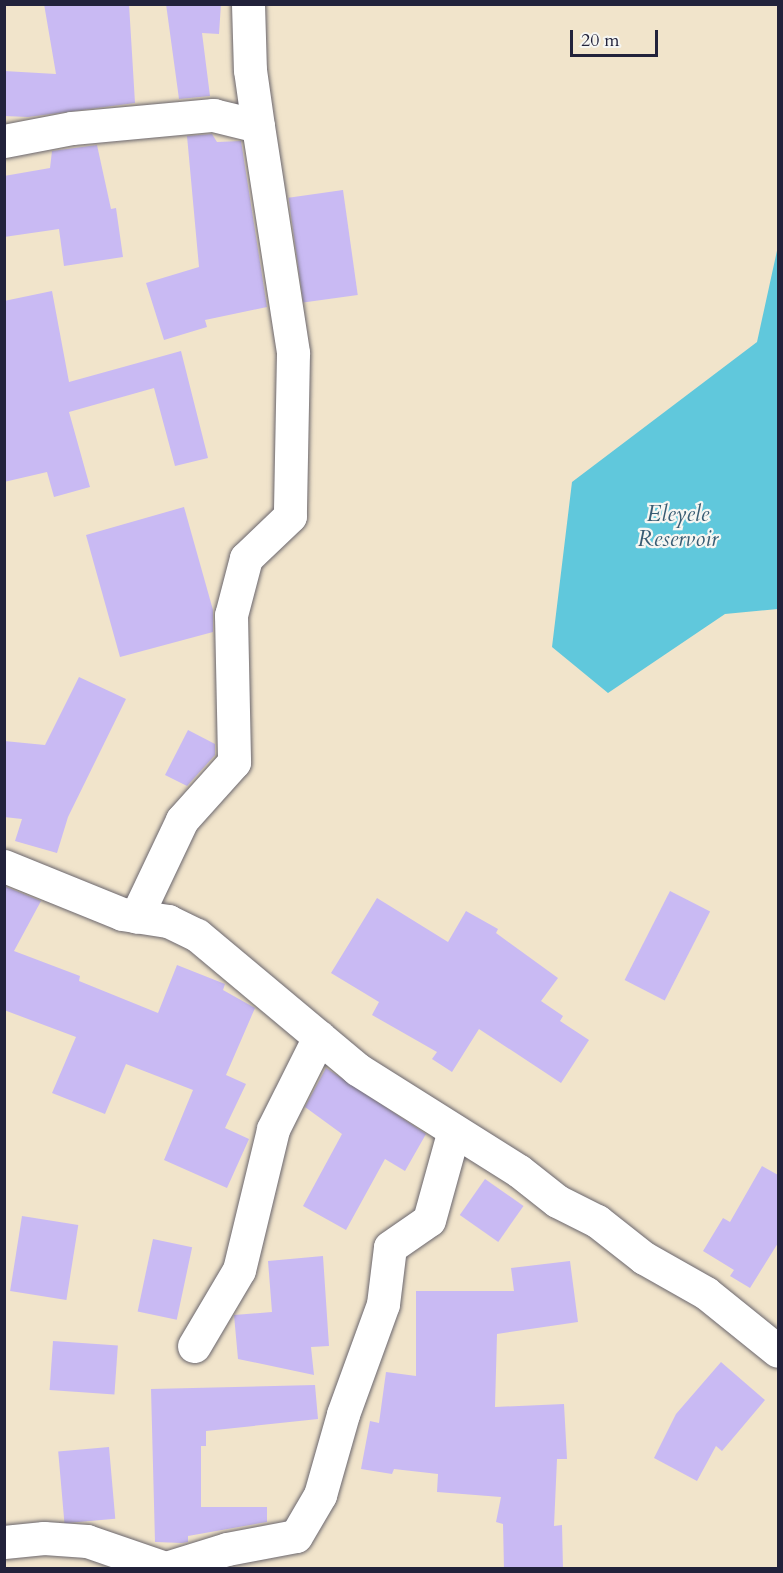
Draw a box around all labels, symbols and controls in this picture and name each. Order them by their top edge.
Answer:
scale bar [573,18,662,56]
text: 20 m [581,28,620,53]
water label: Eleyele Reservoir [638,501,718,552]

